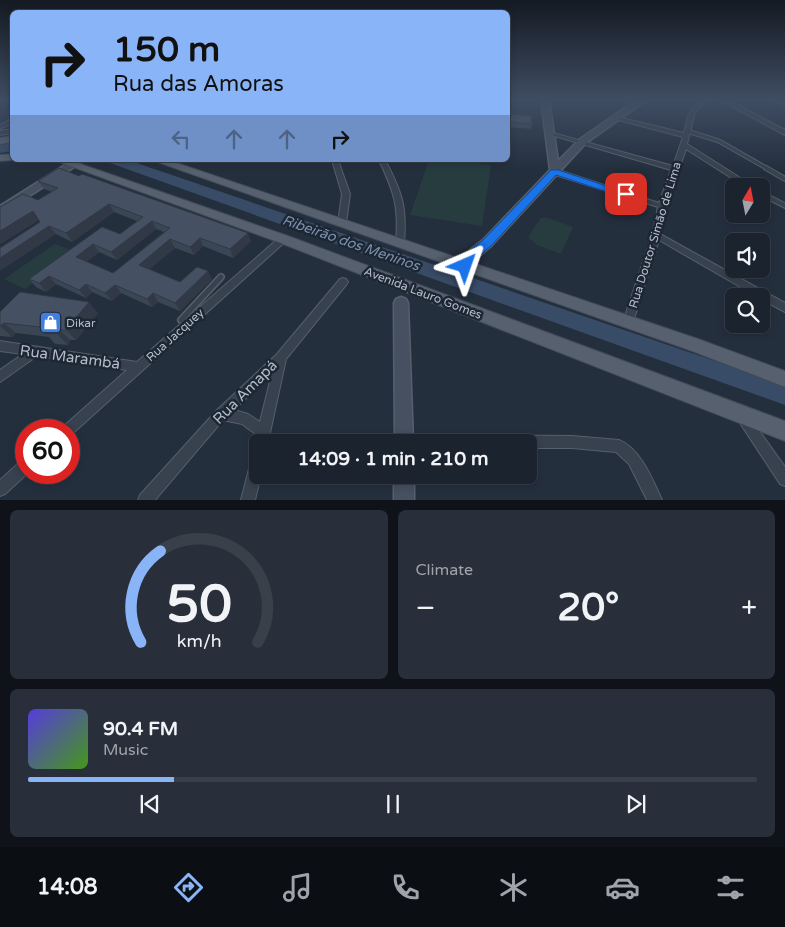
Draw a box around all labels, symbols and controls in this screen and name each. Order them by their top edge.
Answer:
text: 150 m [113,29,220,71]
icon: right [30,30,95,95]
text: Rua das Amoras [113,71,284,97]
icon: left [167,125,195,153]
icon: ahead [220,125,248,153]
icon: ahead [273,125,301,153]
icon: right [326,125,354,153]
street label: Rua Doutor Simão de Lima [626,160,684,310]
pin [605,173,647,215]
north arrow [725,178,770,222]
map controls [725,178,770,333]
icon: arrive [612,180,640,208]
water label: Ribeirão dos Meninos [280,212,423,275]
button: sound [725,233,770,278]
position arrow [438,239,490,291]
street label: Avenida Lauro Gomes [362,264,484,322]
button: search [725,288,770,333]
street label: Rua Jacquey [143,305,207,364]
shop icon: Dikar [38,311,62,335]
place label: Dikar [66,316,96,330]
street label: Rua Marambá [19,341,121,373]
street label: Rua Amapá [209,356,281,428]
speed limit sign: 60 [15,419,80,484]
text: 14:09 · 1 min · 210 m [297,448,489,470]
text: Climate [416,560,473,580]
text: 50 [166,573,231,636]
text: 20° [557,585,619,631]
text: − [416,591,435,625]
text: + [741,591,757,625]
text: km/h [176,631,221,652]
text: 90.4 FM [103,718,178,740]
text: Music [103,740,148,760]
icon: previous [136,790,164,818]
icon: pause [379,790,407,818]
icon: next [622,790,650,818]
icon: directions [171,870,206,905]
icon: music [280,870,315,905]
icon: phone [388,870,423,905]
icon: climate [496,870,531,905]
icon: car [605,870,640,905]
icon: filters [713,870,748,905]
text: 14:08 [37,874,98,900]

